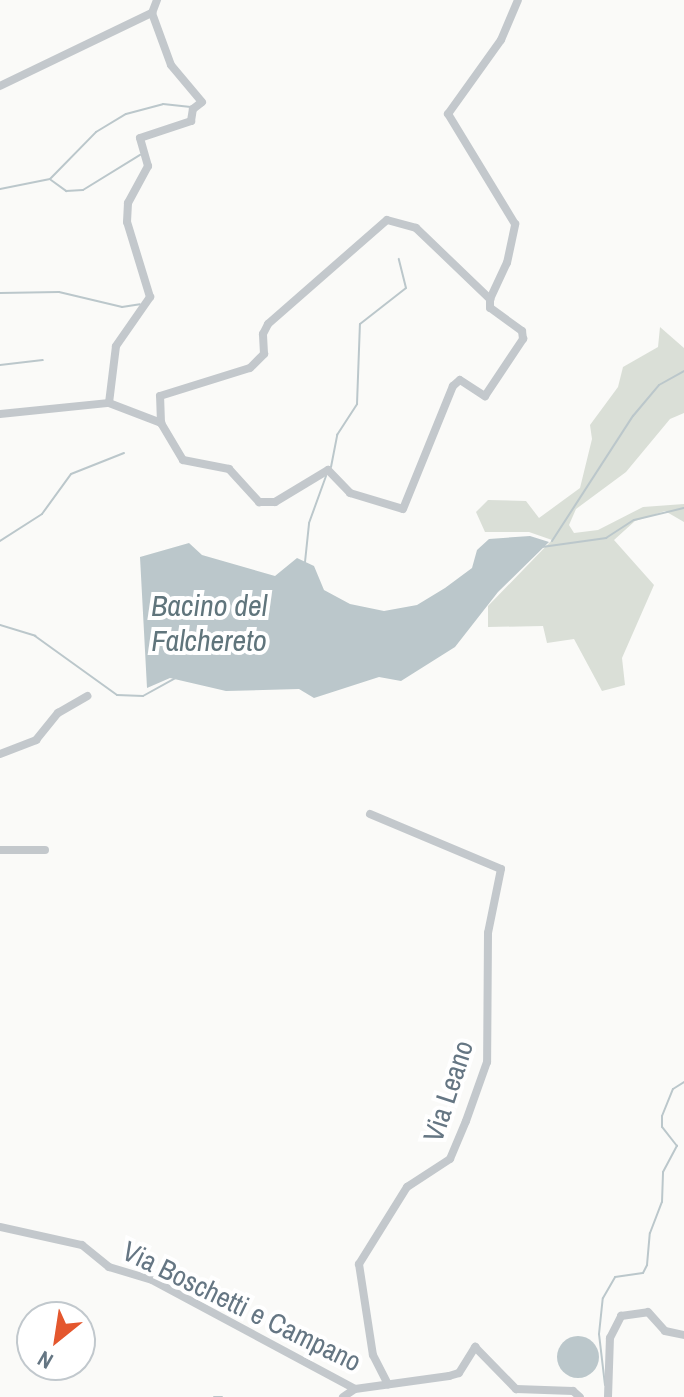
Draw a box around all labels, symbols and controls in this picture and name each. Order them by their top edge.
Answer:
water label: Bacino del Falchereto [151,587,267,658]
street label: Via Leano [416,1036,480,1146]
street label: Via Boschetti e Campano [117,1234,367,1378]
north arrow [16,1301,96,1381]
text: N [32,1344,58,1376]

